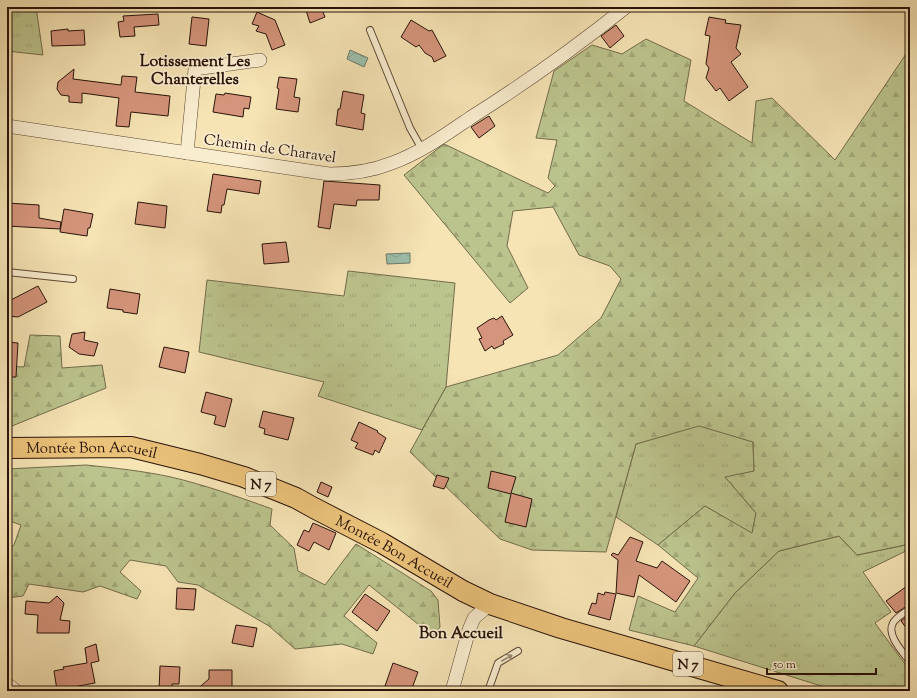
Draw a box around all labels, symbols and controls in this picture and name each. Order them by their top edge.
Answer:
district label: Lotissement Les Chanterelles [140,51,250,92]
street label: Chemin de Charavel [202,130,337,169]
street label: Montée Bon Accueil [26,438,159,465]
road number: N 7 [246,472,276,496]
street label: Montée Bon Accueil [331,512,456,594]
district label: Bon Accueil [419,623,504,646]
scale bar [767,650,876,676]
road number: N 7 [673,652,703,676]
one-way arrow [501,653,513,661]
text: 50 m [772,656,796,674]

